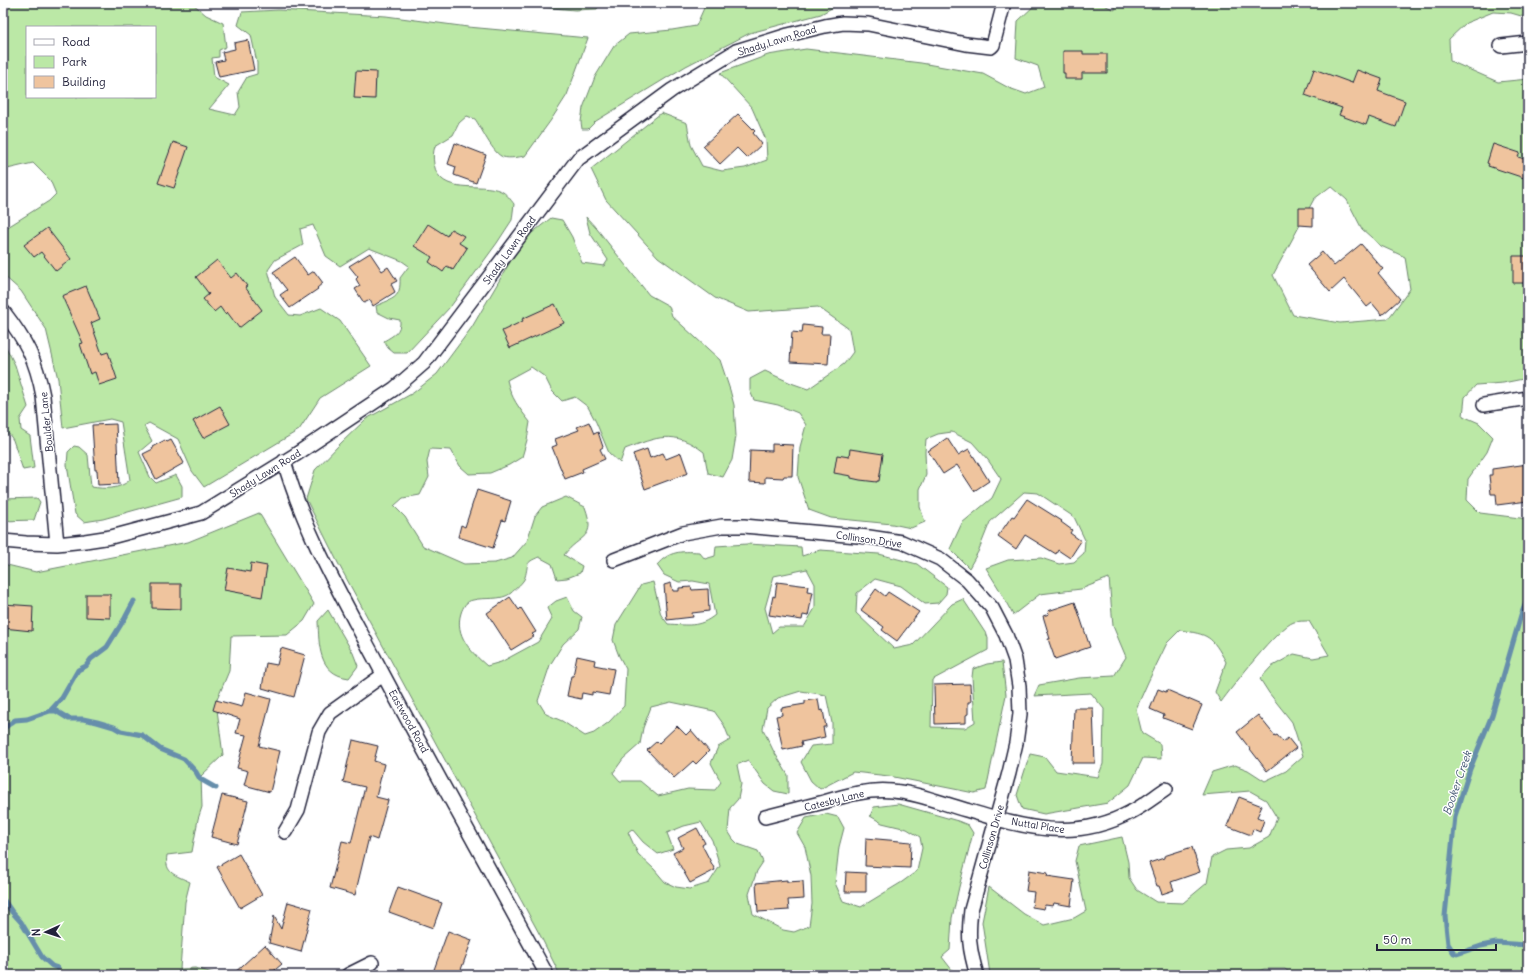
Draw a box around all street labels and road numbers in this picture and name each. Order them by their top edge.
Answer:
street label: Shady Lawn Road [736,22,818,59]
street label: Shady Lawn Road [480,213,539,287]
street label: Boulder Lane [37,391,56,453]
street label: Shady Lawn Road [227,446,303,501]
street label: Collinson Drive [835,528,903,551]
street label: Eastwood Road [386,687,431,755]
street label: Catesby Lane [803,787,865,814]
street label: Collinson Drive [976,803,1007,871]
street label: Nuttal Place [1010,815,1066,836]

